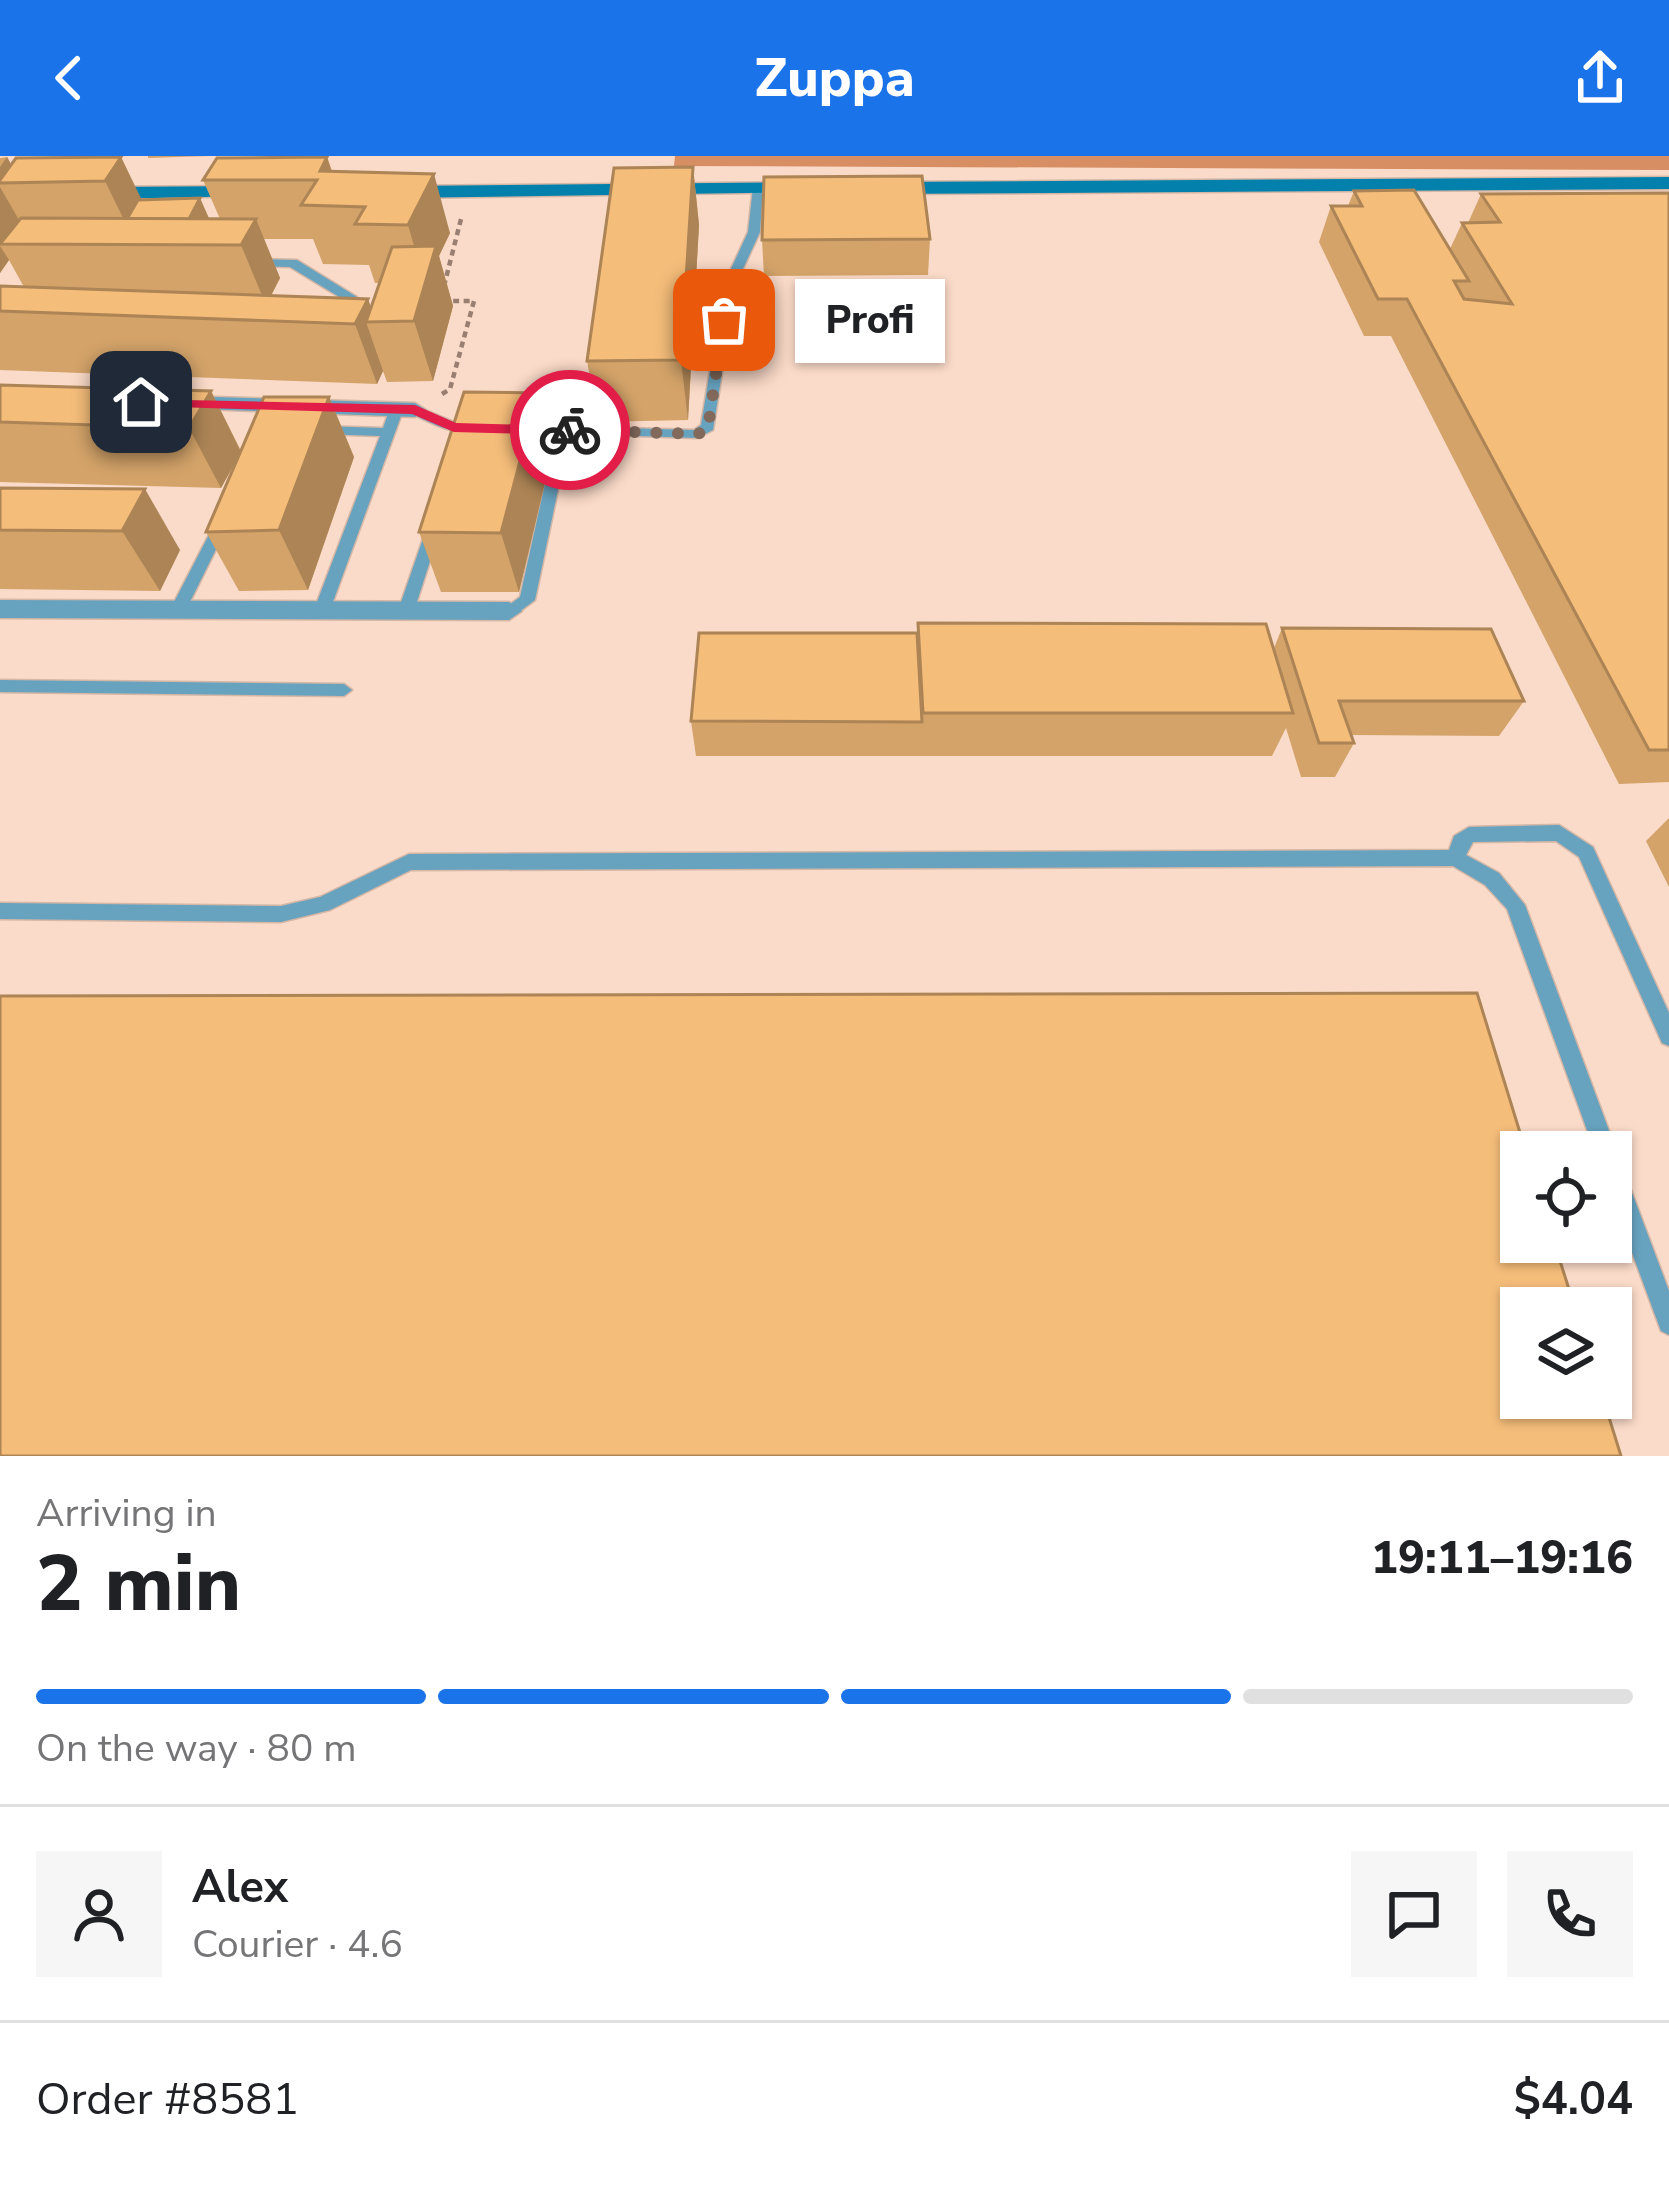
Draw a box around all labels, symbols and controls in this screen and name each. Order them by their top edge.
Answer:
text: Zuppa [754,41,915,115]
icon: back [36,45,102,111]
icon: share [1567,45,1633,111]
pin [673,269,775,371]
callout: Profi [796,278,946,362]
icon: bag [691,287,757,353]
text: Profi [825,294,915,347]
pin [90,351,192,453]
icon: home [108,369,174,435]
courier [510,370,630,490]
icon: bike [537,397,603,463]
map controls [1500,1131,1632,1419]
button: locate [1500,1131,1632,1263]
button: layers [1500,1287,1632,1419]
text: Arriving in [36,1487,217,1540]
text: 19:11–19:16 [1371,1528,1633,1589]
text: 2 min [36,1531,241,1638]
text: On the way · 80 m [36,1722,357,1775]
button: person [36,1851,162,1977]
button: chat [1351,1851,1477,1977]
button: phone [1507,1851,1633,1977]
text: Alex [192,1857,288,1918]
text: Courier · 4.6 [192,1918,403,1971]
text: Order #8581 [36,2069,299,2130]
text: $4.04 [1514,2069,1633,2130]

